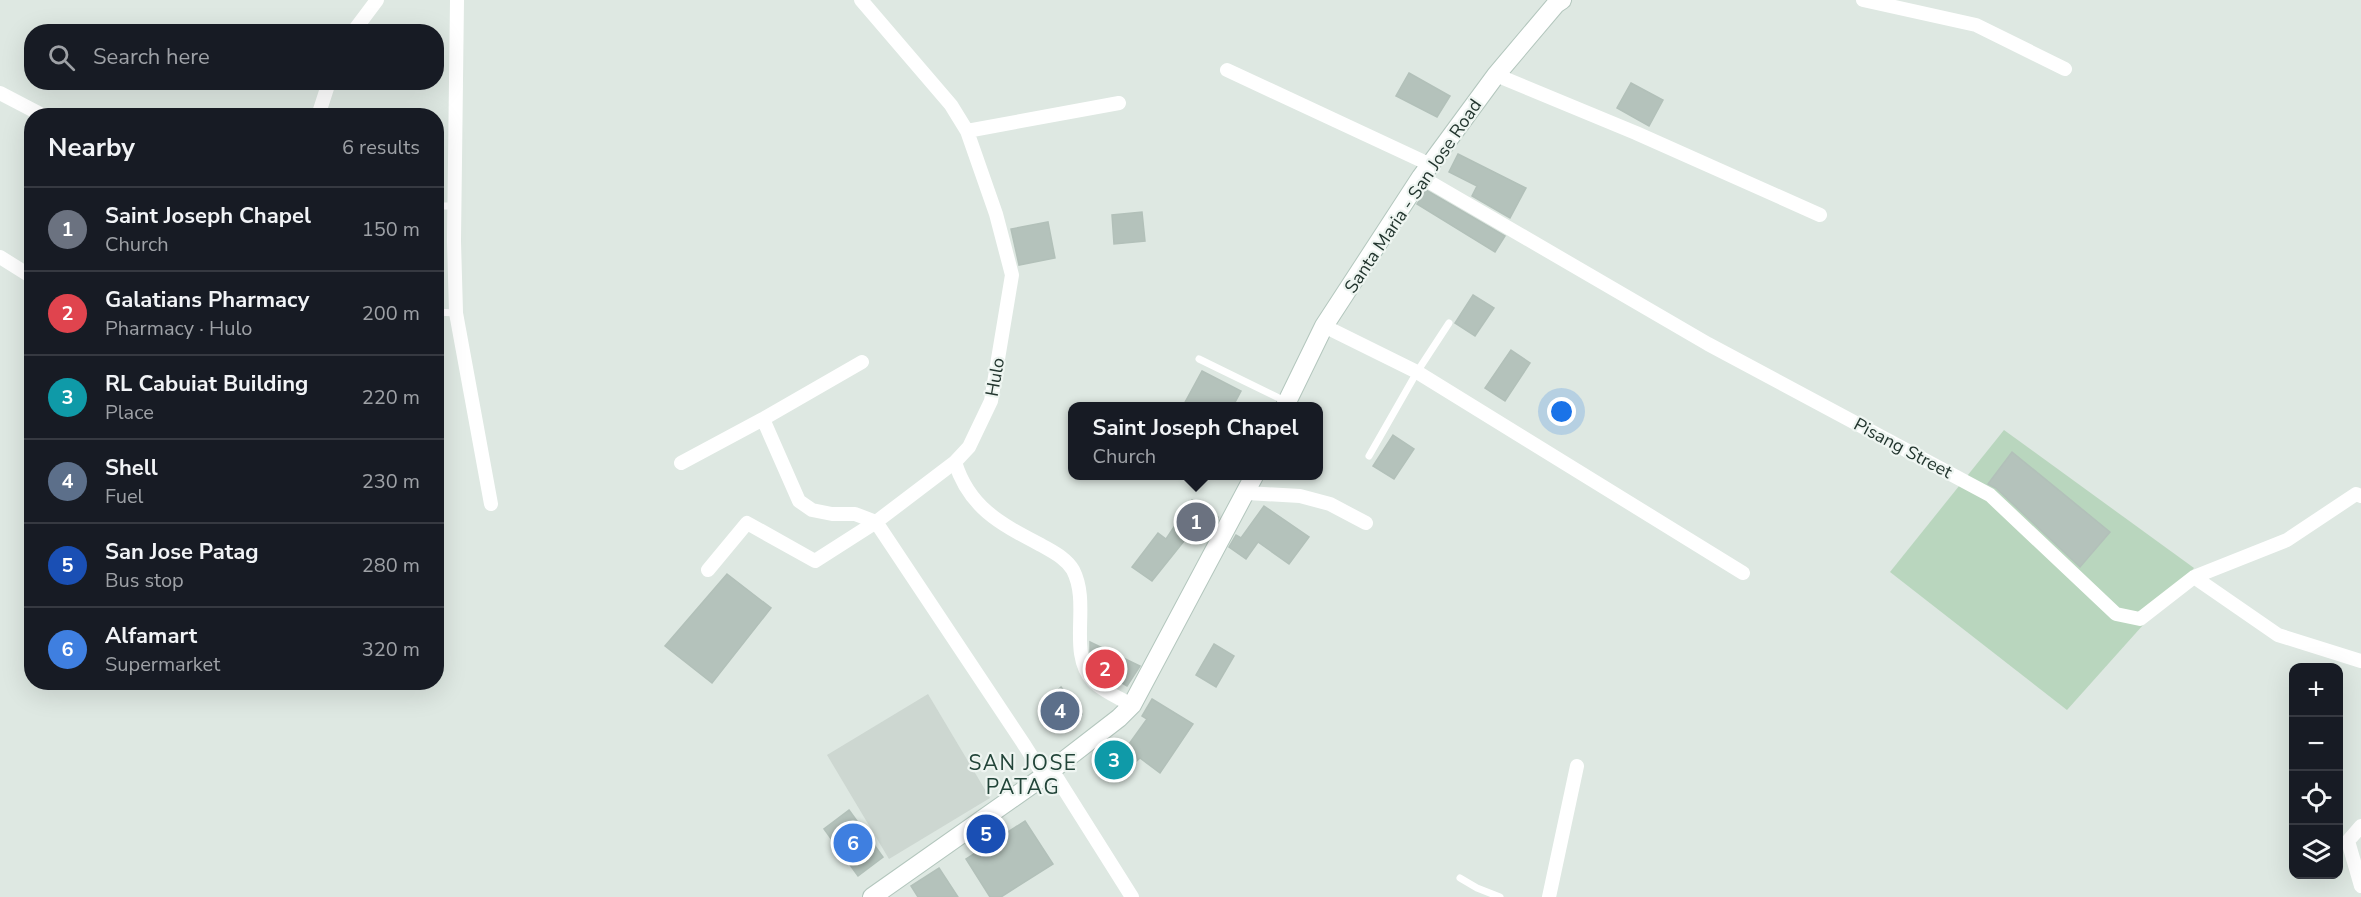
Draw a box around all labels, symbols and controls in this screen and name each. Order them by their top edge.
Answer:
search box [24,24,444,90]
icon: search [45,41,78,74]
text: Search here [93,42,210,72]
street label: Santa Maria - San Jose Road [1339,94,1487,298]
text: Nearby [48,130,135,165]
text: 6 results [342,134,420,161]
text: Saint Joseph Chapel [105,201,311,231]
text: 1 [62,216,74,243]
text: 150 m [362,216,420,243]
text: Church [105,231,169,258]
text: Galatians Pharmacy [105,285,309,315]
text: 2 [62,300,74,327]
text: 200 m [362,300,420,327]
text: Pharmacy · Hulo [105,315,252,342]
street label: Hulo [980,356,1010,398]
text: RL Cabuiat Building [105,369,308,399]
text: 3 [62,384,74,411]
text: 220 m [362,384,420,411]
your location [1547,397,1576,426]
text: Place [105,399,154,426]
popup [1068,402,1323,480]
street label: Pisang Street [1850,412,1957,484]
text: Saint Joseph Chapel [1093,413,1298,443]
text: Church [1093,443,1156,470]
text: Shell [105,453,158,483]
text: 4 [62,468,74,495]
text: 230 m [362,468,420,495]
text: Fuel [105,483,144,510]
pin: 1 [1176,500,1216,544]
text: San Jose Patag [105,537,258,567]
text: 5 [62,552,74,579]
text: 280 m [362,552,420,579]
text: Bus stop [105,567,184,594]
text: Alfamart [105,621,197,651]
text: 6 [62,636,74,663]
text: 320 m [362,636,420,663]
pin: 2 [1086,646,1124,692]
text: Supermarket [105,651,220,678]
map controls [2289,663,2343,879]
button: + [2289,663,2343,717]
pin: 4 [1040,688,1080,734]
button: − [2289,717,2343,771]
pin: 3 [1094,738,1134,783]
district label: SAN JOSE PATAG [968,749,1078,801]
button: locate [2289,771,2343,825]
pin: 5 [966,812,1006,856]
pin: 6 [834,820,872,866]
button: layers [2289,825,2343,879]

